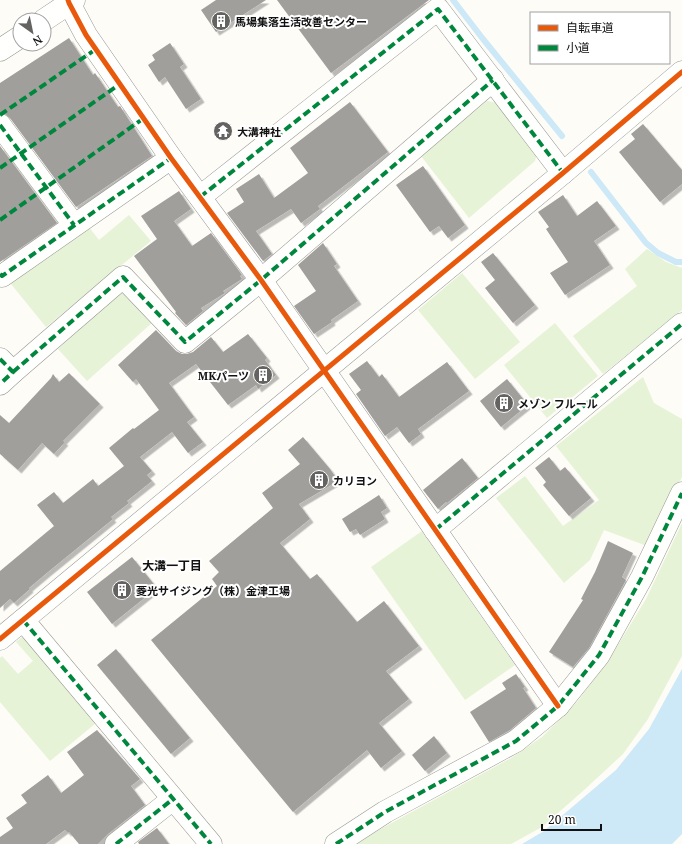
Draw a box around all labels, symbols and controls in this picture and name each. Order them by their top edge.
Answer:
building icon: 馬場集落生活改善センター [210,10,232,32]
north arrow [12,12,52,52]
legend [530,12,670,64]
place label: 馬場集落生活改善センター [235,14,367,29]
text: 自転車道 [566,19,614,36]
text: N [30,32,45,50]
text: 小道 [566,39,590,56]
temple icon: 大溝神社 [212,120,234,142]
place label: 大溝神社 [237,124,281,139]
building icon: MKパーツ [252,364,274,386]
place label: MKパーツ [198,368,249,383]
building icon: メゾン フルール [493,392,515,414]
place label: メゾン フルール [518,396,598,411]
building icon: カリヨン [308,469,330,491]
place label: カリヨン [333,473,377,488]
district label: 大溝一丁目 [142,557,202,574]
building icon: 菱光サイジング（株）金津工場 [111,579,133,601]
place label: 菱光サイジング（株）金津工場 [136,583,290,598]
scale bar [542,806,601,832]
text: 20 m [548,811,576,828]

